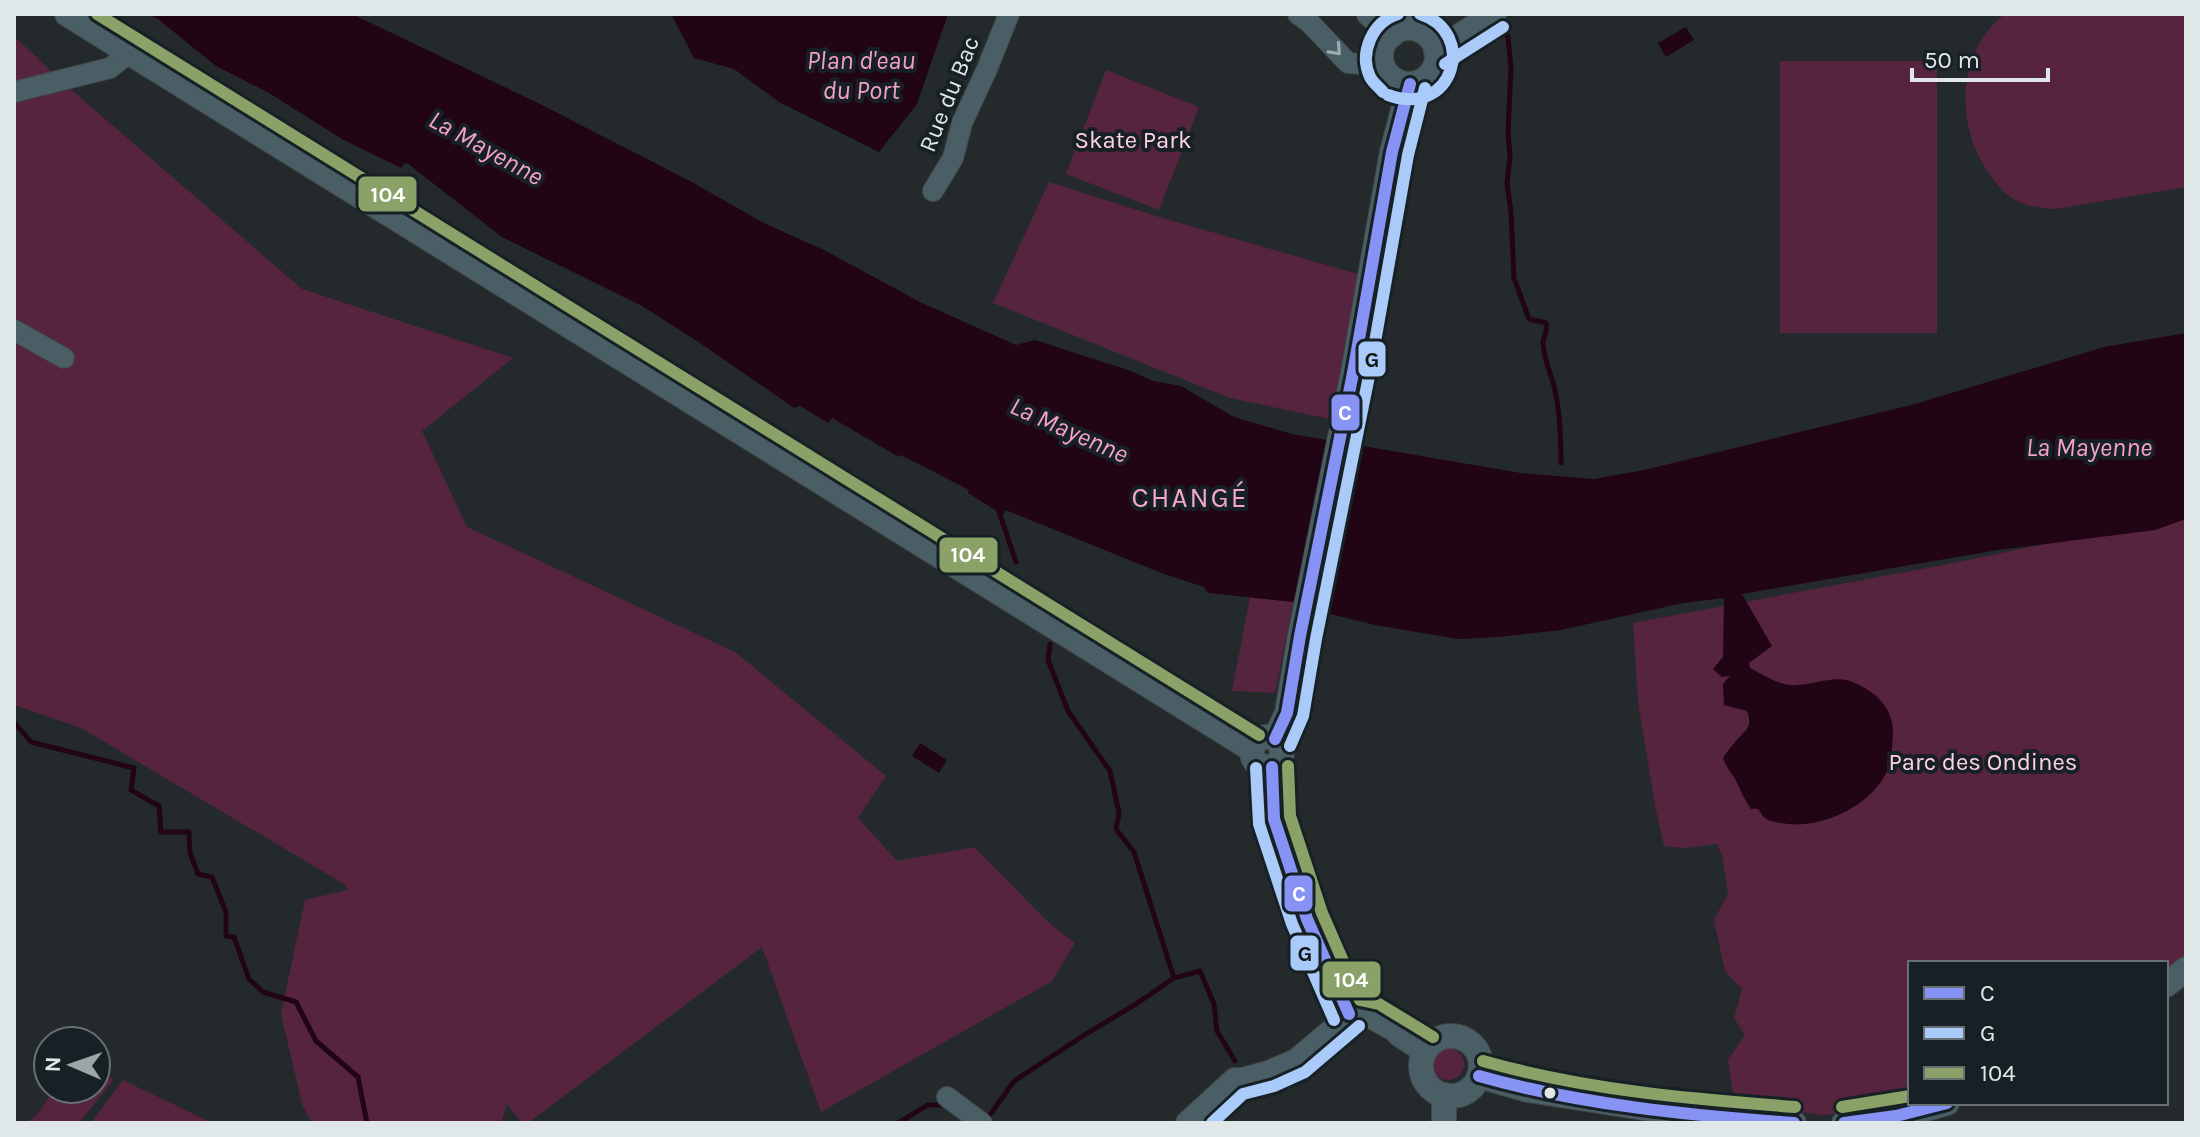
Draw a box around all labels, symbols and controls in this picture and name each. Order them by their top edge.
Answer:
street label: Rue du Bac [913,32,985,156]
scale bar [1912,32,2048,82]
one-way arrow [1326,41,1341,55]
water label: Plan d'eau du Port [807,45,915,106]
text: 50 m [1924,46,1980,74]
water label: La Mayenne [423,104,549,192]
park label: Skate Park [1075,126,1192,154]
line badge: 104 [357,175,418,213]
text: 104 [371,182,405,208]
line badge: G [1357,340,1387,378]
text: G [1365,347,1379,373]
water label: La Mayenne [1005,390,1133,470]
line badge: C [1330,393,1361,432]
text: C [1338,400,1352,426]
water label: La Mayenne [2026,432,2152,463]
district label: CHANGÉ [1132,480,1248,514]
line badge: 104 [938,536,999,574]
text: 104 [951,542,985,568]
park label: Parc des Ondines [1889,748,2077,776]
line badge: C [1283,874,1314,913]
text: C [1292,881,1306,907]
line badge: G [1289,934,1320,972]
text: G [1298,941,1312,967]
line badge: 104 [1321,960,1382,999]
legend [1908,961,2168,1105]
text: 104 [1334,967,1368,993]
text: C [1980,979,1995,1007]
text: G [1980,1019,1995,1047]
north arrow [32,1025,112,1105]
text: N [40,1056,66,1073]
text: 104 [1980,1059,2016,1087]
unlabelled marker [1542,1085,1558,1101]

